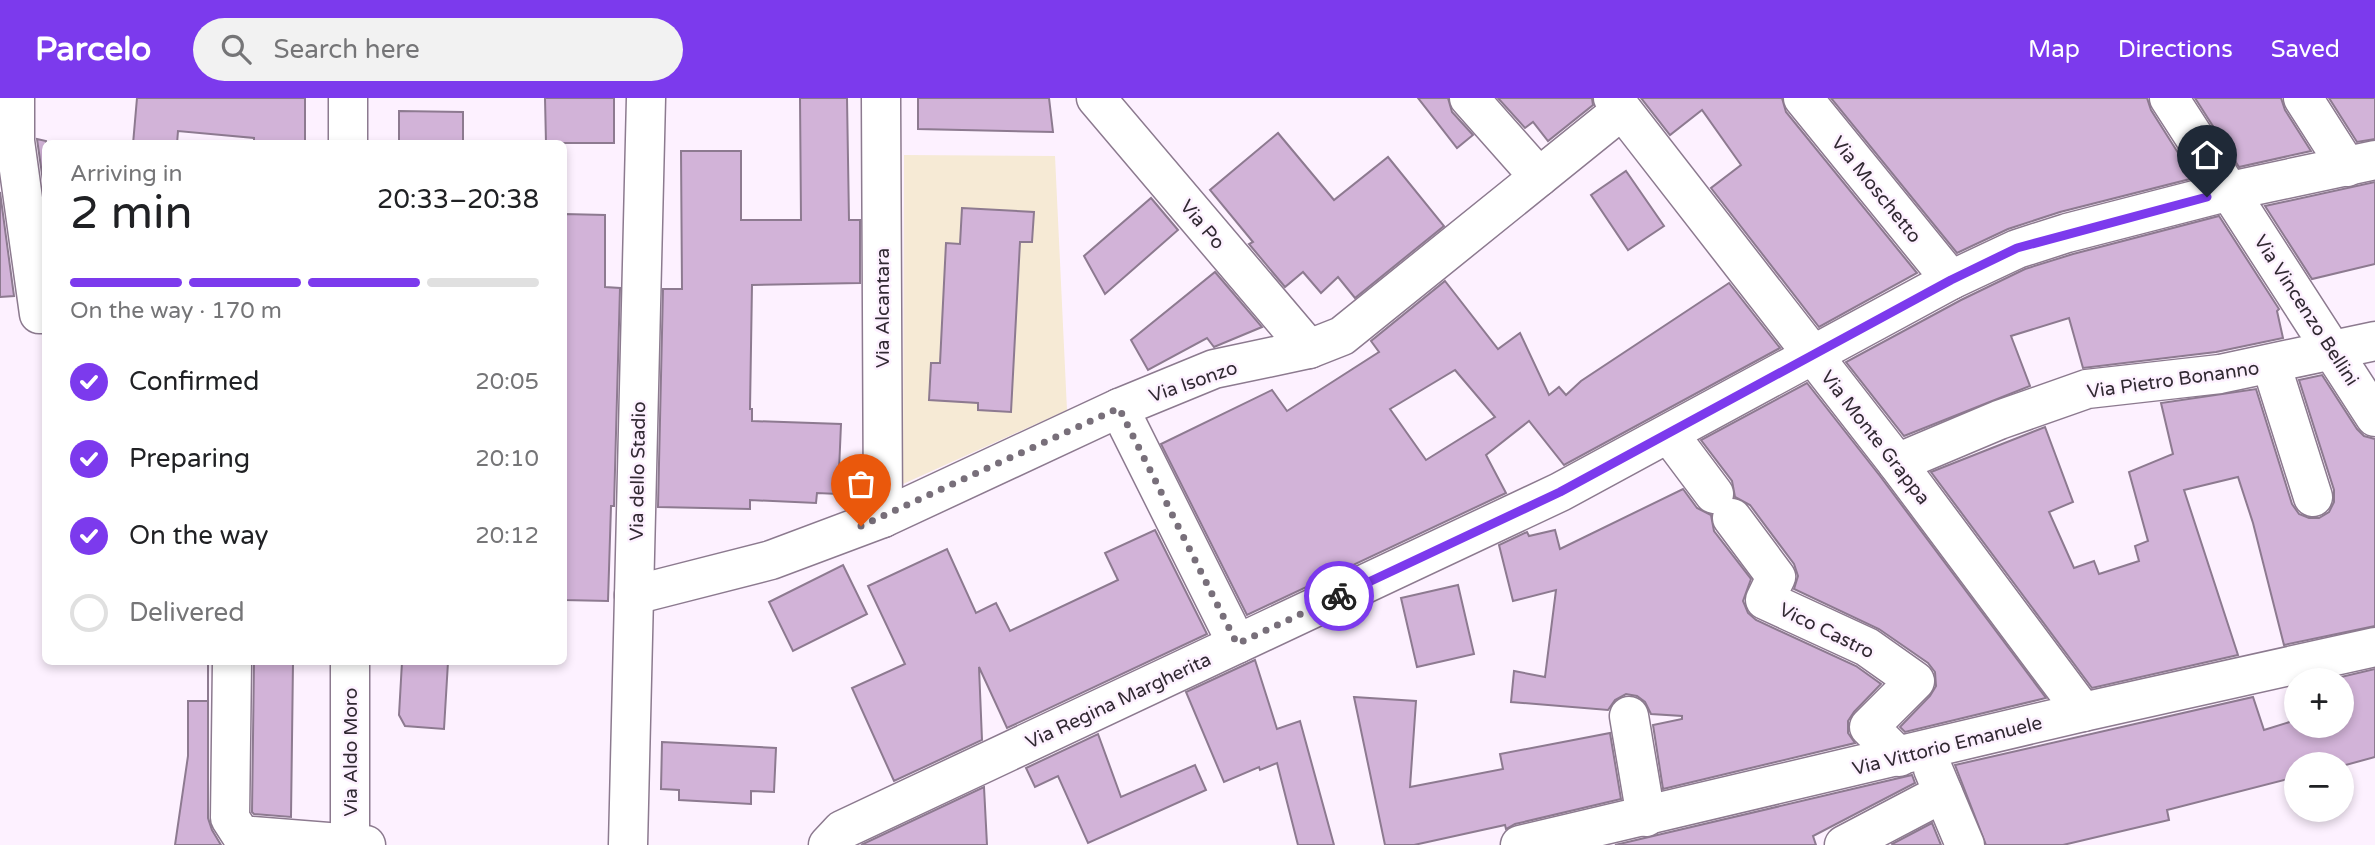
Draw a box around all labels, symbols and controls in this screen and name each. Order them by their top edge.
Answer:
search box [193,18,683,81]
text: Parcelo [35,30,151,69]
icon: search [217,30,255,68]
text: Search here [273,34,420,65]
text: Map [2028,35,2080,64]
text: Directions [2118,35,2233,64]
text: Saved [2271,35,2340,64]
pin [2177,125,2237,197]
street label: Via Moschetto [1827,132,1926,247]
icon: home [2188,136,2226,174]
text: Arriving in [70,160,183,188]
text: 20:33–20:38 [377,184,539,215]
text: 2 min [70,186,193,241]
street label: Via Po [1175,196,1229,254]
street label: Via Vincenzo Bellini [2249,231,2363,390]
street label: Via Alcantara [872,248,894,368]
text: On the way · 170 m [70,297,282,325]
street label: Via Isonzo [1146,357,1240,407]
street label: Via Pietro Bonanno [2086,357,2261,403]
icon: check [70,363,108,401]
text: Confirmed [129,366,259,397]
street label: Via Monte Grappa [1816,366,1934,509]
text: 20:05 [475,368,539,396]
street label: Via dello Stadio [626,401,650,541]
icon: check [70,440,108,478]
text: Preparing [129,443,250,474]
text: 20:10 [475,445,539,473]
pin [831,454,891,526]
icon: bag [842,465,880,503]
icon: check [70,517,108,555]
text: On the way [129,520,269,551]
text: 20:12 [475,522,539,550]
courier [1304,561,1374,631]
icon: bike [1320,577,1358,615]
text: Delivered [129,597,245,628]
street label: Vico Castro [1775,598,1878,663]
street label: Via Regina Margherita [1022,648,1215,754]
map controls [2284,668,2354,822]
button: + [2284,668,2354,738]
street label: Via Aldo Moro [340,688,362,816]
street label: Via Vittorio Emanuele [1850,712,2044,780]
button: − [2284,752,2354,822]

